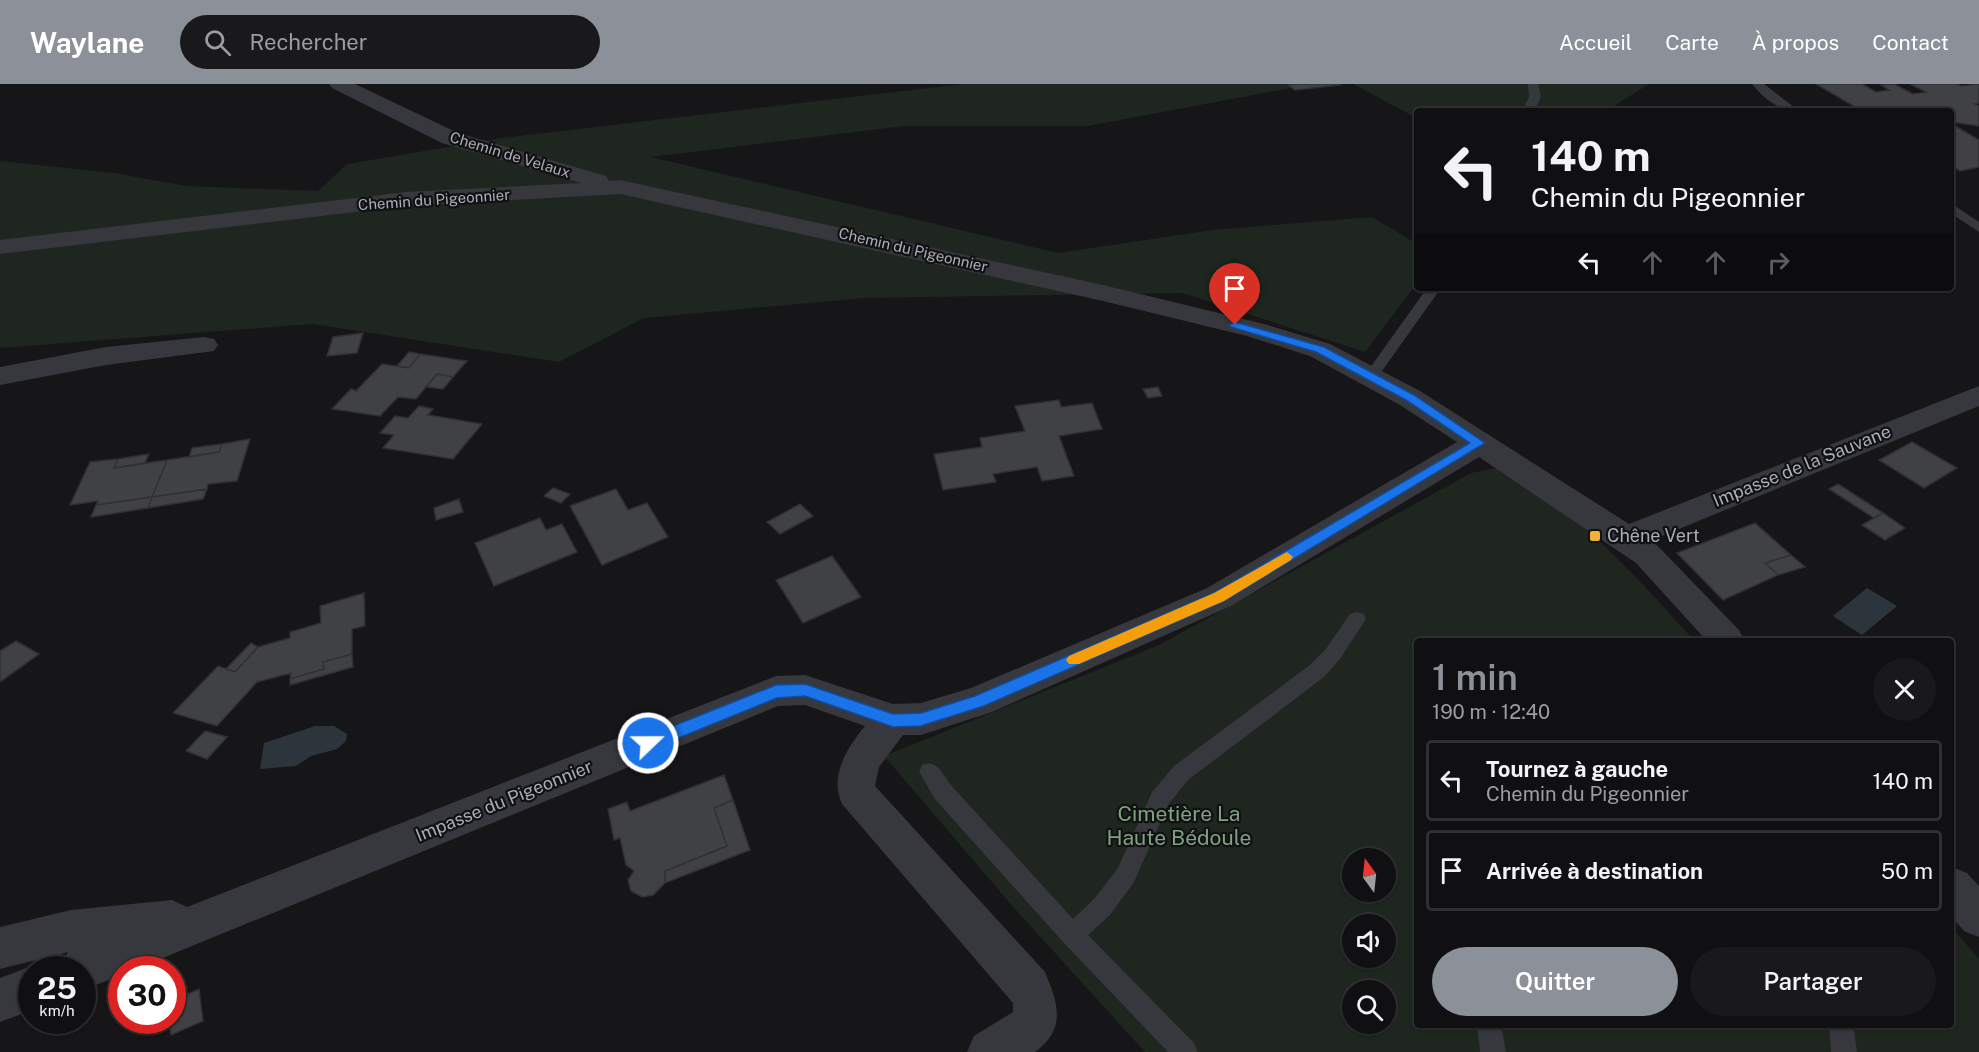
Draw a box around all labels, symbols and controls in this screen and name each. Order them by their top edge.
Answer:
search box [180,15,600,69]
text: Waylane [30,26,144,59]
icon: search [201,26,234,59]
text: Rechercher [249,29,367,55]
text: Accueil [1559,30,1632,55]
text: Carte [1665,30,1719,55]
text: À propos [1752,30,1839,55]
text: Contact [1872,30,1949,55]
street label: Chemin de Velaux [448,128,572,181]
text: 140 m [1531,131,1651,180]
icon: left [1432,132,1510,210]
text: Chemin du Pigeonnier [1531,181,1805,213]
street label: Chemin du Pigeonnier [357,186,511,213]
street label: Chemin du Pigeonnier [837,224,989,275]
icon: left [1573,246,1606,279]
icon: ahead [1636,246,1669,279]
icon: ahead [1699,246,1732,279]
icon: right [1762,246,1795,279]
pin [1209,263,1260,325]
icon: arrive [1218,272,1251,305]
street label: Impasse de la Sauvane [1710,420,1894,511]
place label: Chêne Vert [1607,525,1700,546]
marker: Chêne Vert [1588,529,1602,543]
text: 1 min [1432,656,1518,698]
button: close [1873,658,1936,721]
text: 190 m · 12:40 [1432,700,1550,724]
position arrow [616,711,680,775]
street label: Impasse du Pigeonnier [412,755,595,846]
text: Tournez à gauche [1486,756,1668,782]
icon: left [1435,764,1468,797]
text: 140 m [1872,768,1933,794]
text: Chemin du Pigeonnier [1486,782,1689,806]
park label: Cimetière La Haute Bédoule [1106,801,1252,850]
north arrow [1342,848,1396,902]
map controls [1342,848,1396,1034]
icon: arrive [1435,854,1468,887]
text: Arrivée à destination [1486,858,1703,884]
text: 50 m [1881,858,1933,884]
button: sound [1342,914,1396,968]
button: Quitter [1432,947,1678,1016]
button: Partager [1690,947,1936,1016]
speed limit sign: 30 [108,956,186,1034]
text: 25 [37,970,77,1006]
button: search [1342,980,1396,1034]
text: km/h [39,1002,75,1019]

